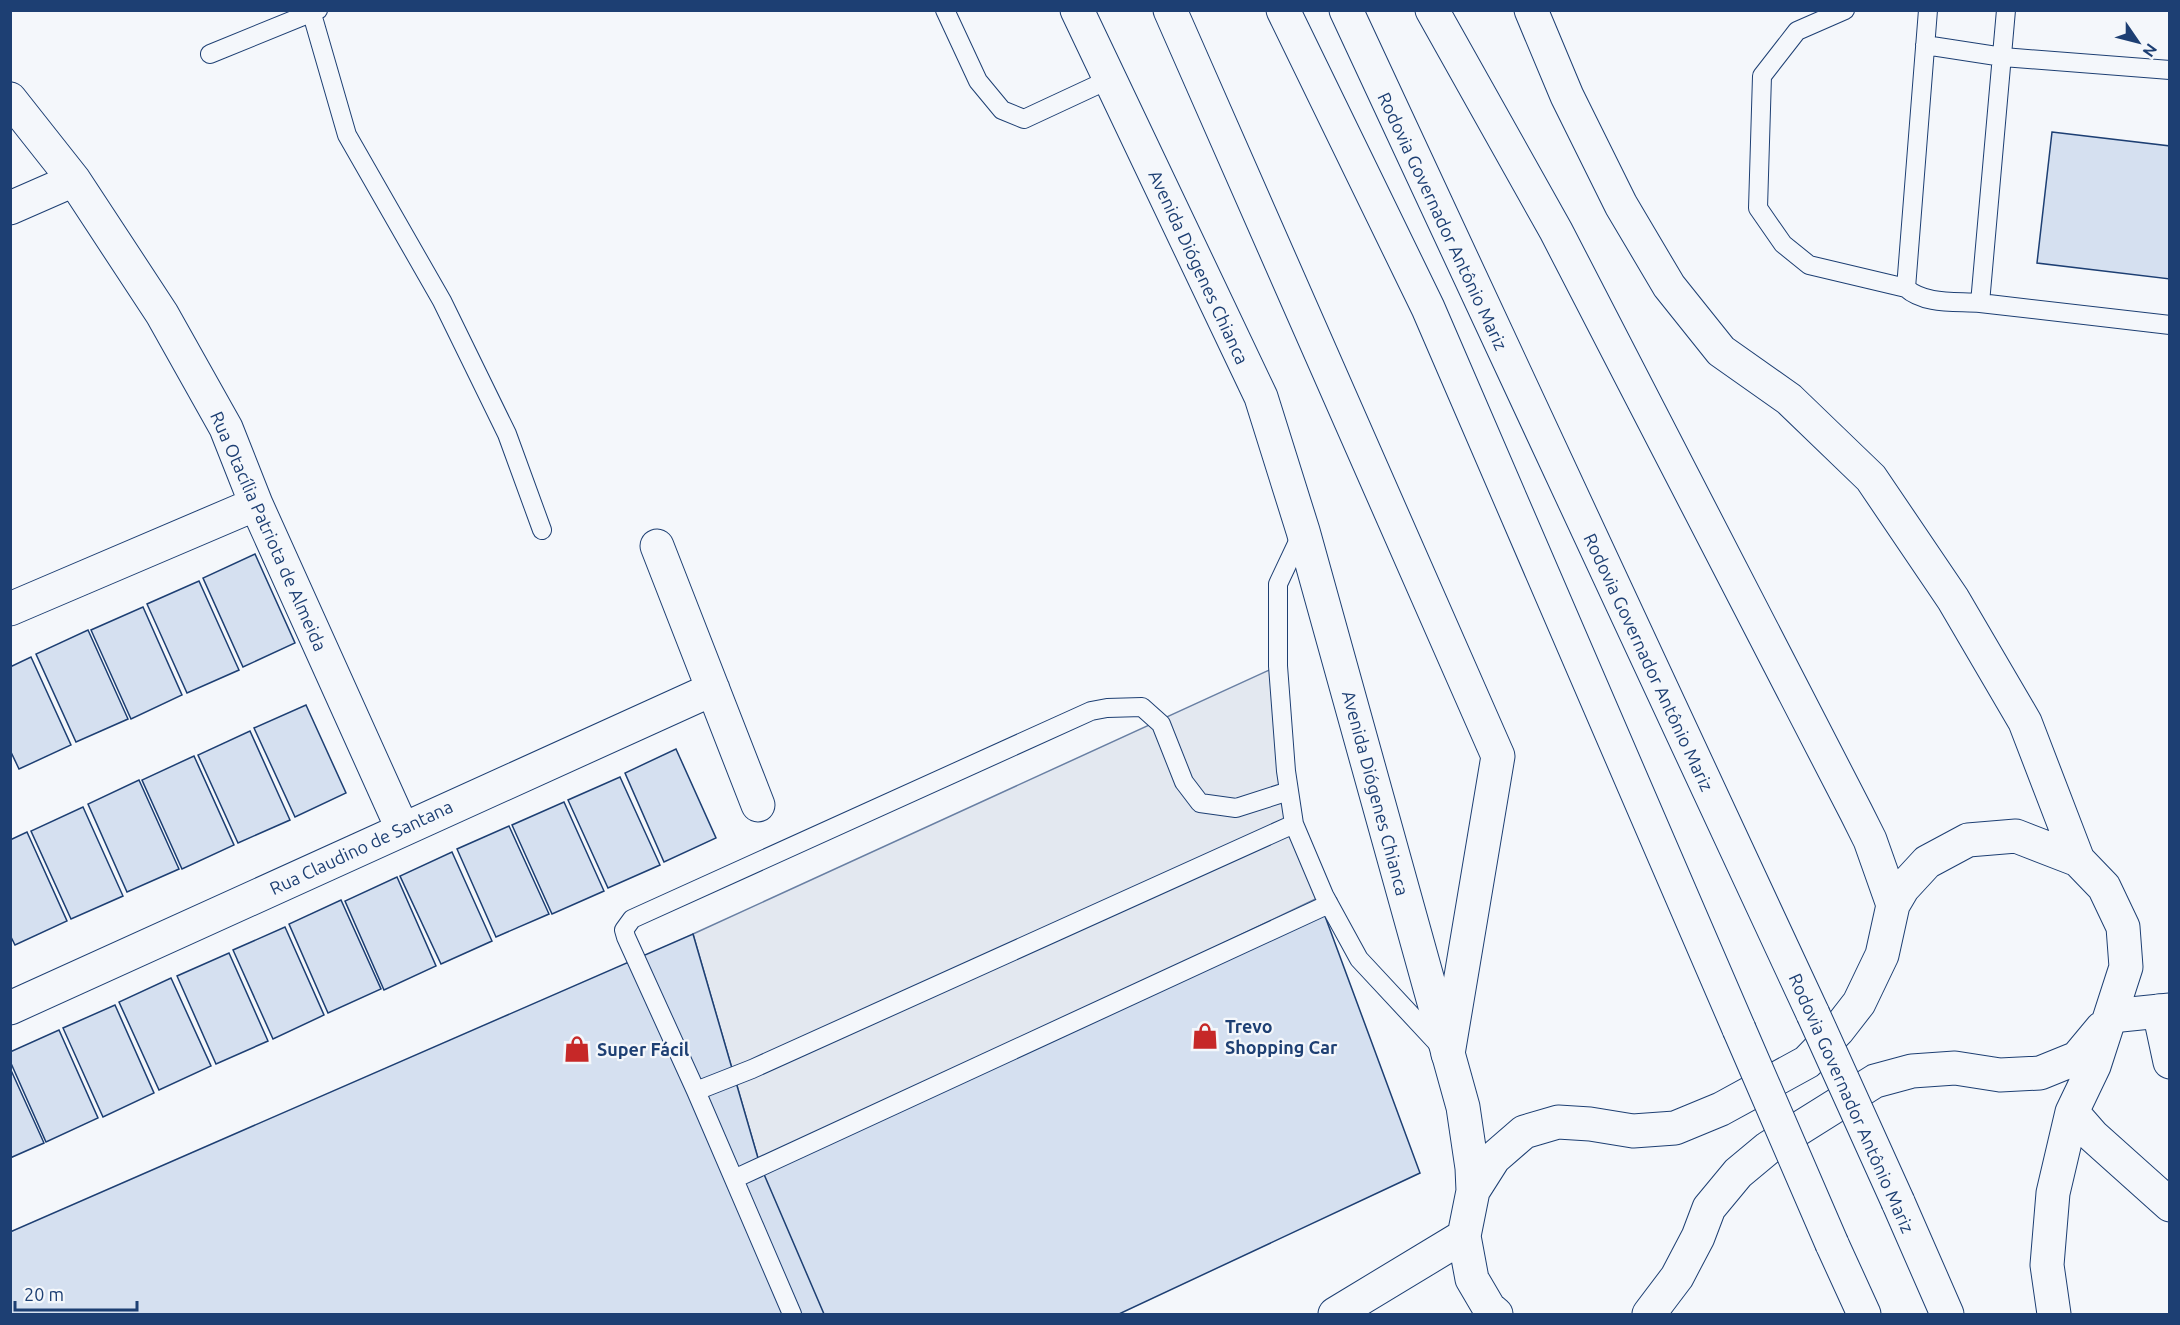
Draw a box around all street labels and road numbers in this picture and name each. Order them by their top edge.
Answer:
street label: Rodovia Governador Antônio Mariz [1374,89,1512,353]
street label: Avenida Diógenes Chianca [1145,167,1253,367]
street label: Rua Otacília Patriota de Almeida [207,408,331,654]
street label: Rodovia Governador Antônio Mariz [1580,530,1718,794]
street label: Avenida Diógenes Chianca [1339,688,1413,898]
street label: Rua Claudino de Santana [266,796,456,898]
street label: Rodovia Governador Antônio Mariz [1786,970,1918,1236]

